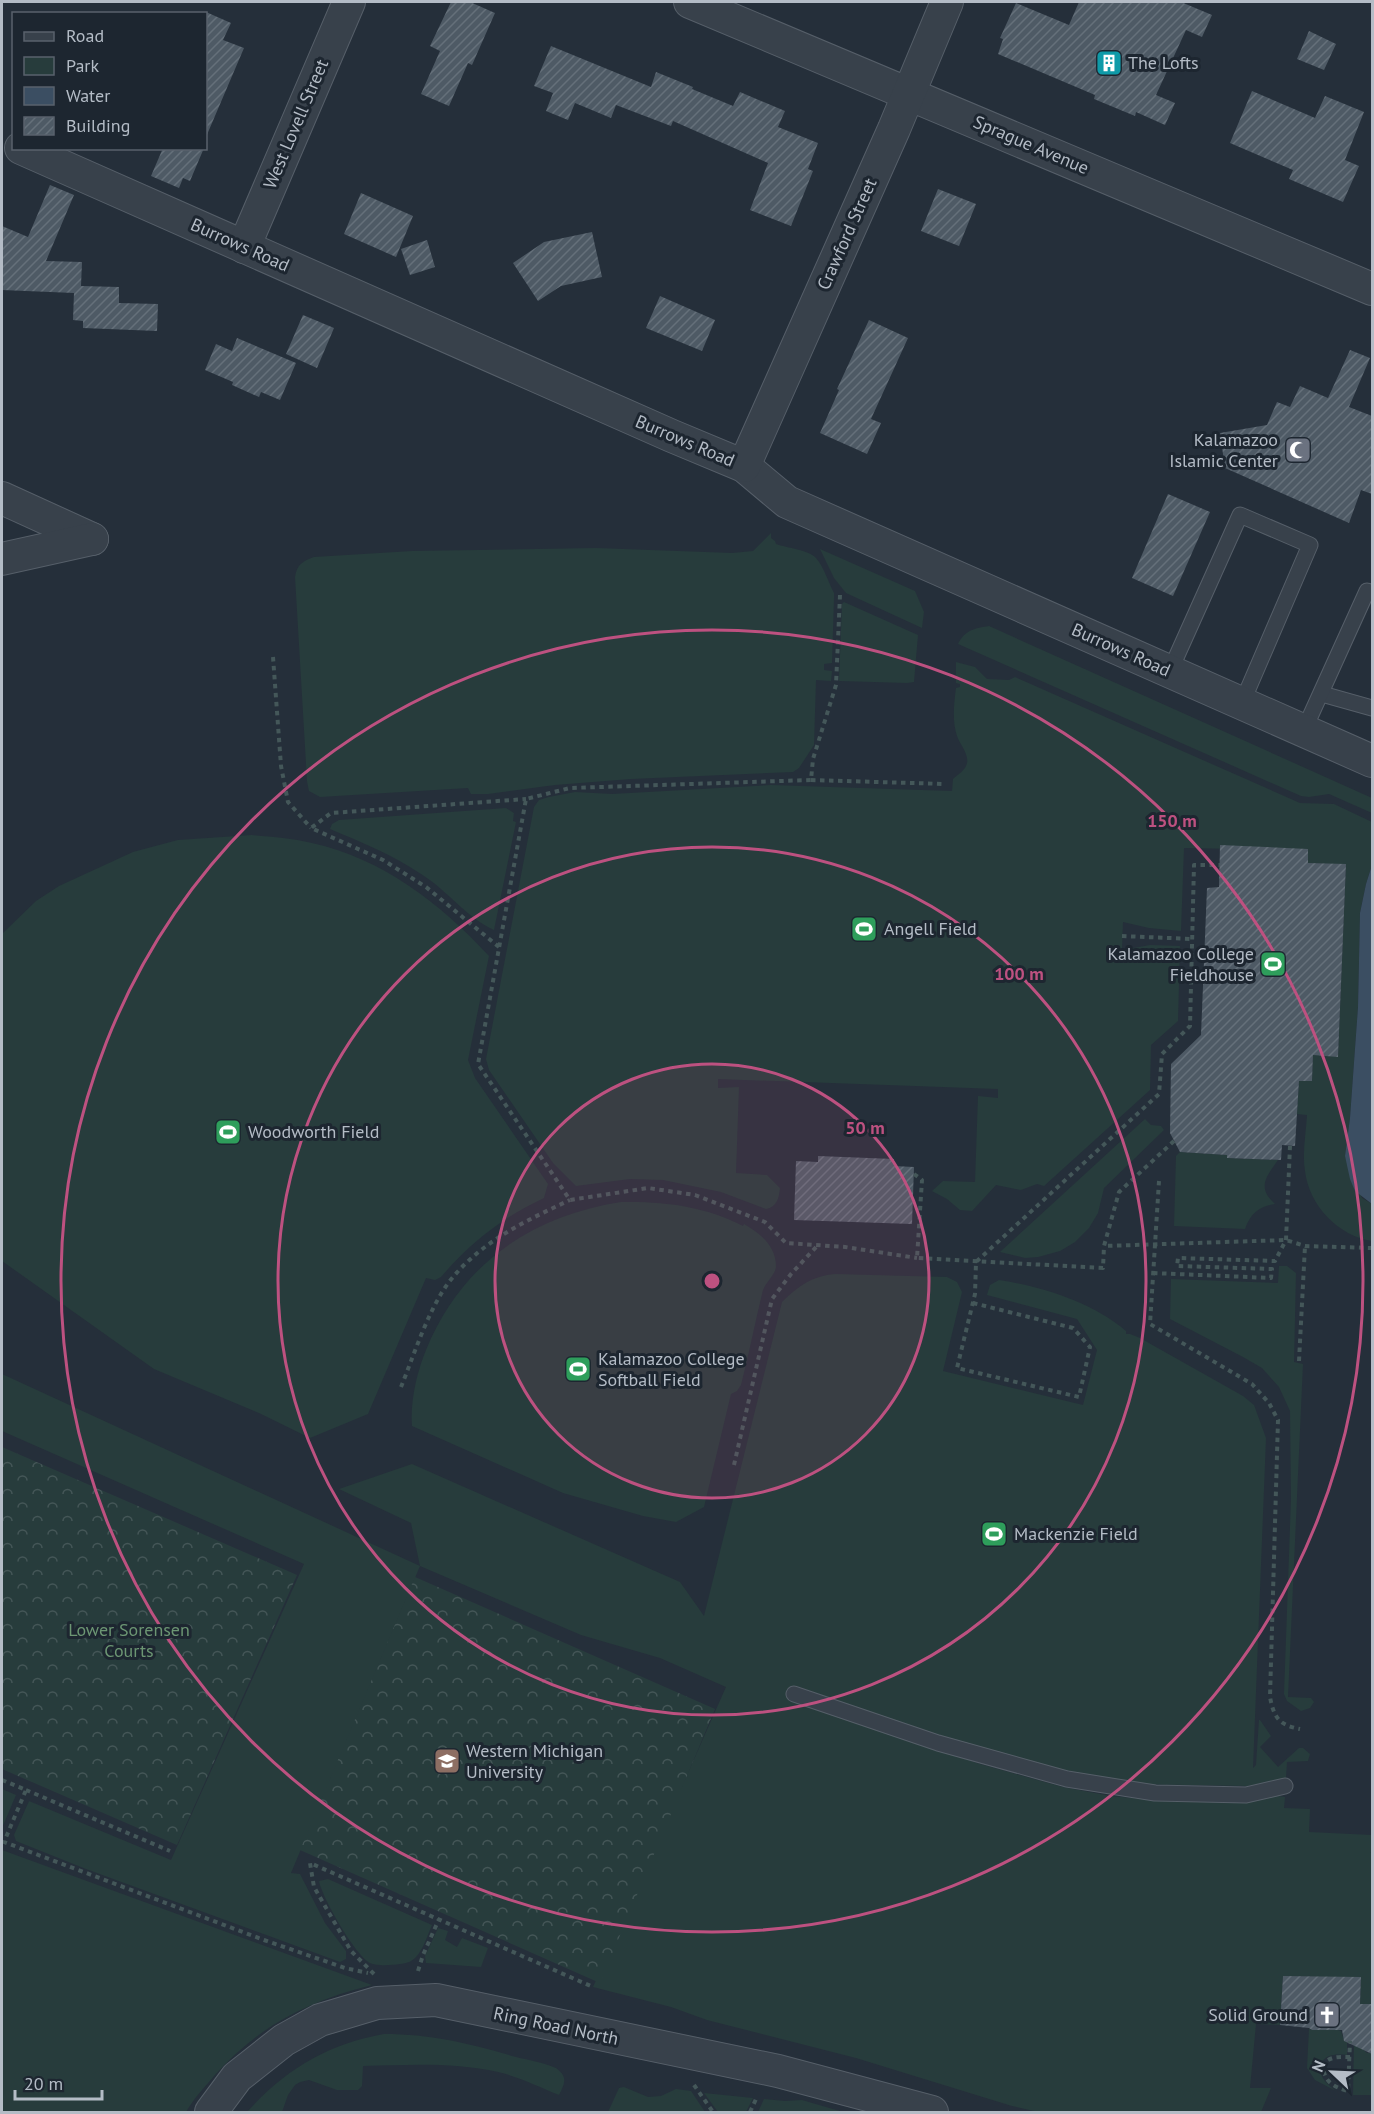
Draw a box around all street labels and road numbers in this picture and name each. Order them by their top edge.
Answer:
street label: West Lovell Street [258,56,333,192]
street label: Sprague Avenue [970,110,1092,179]
street label: Crawford Street [812,174,881,293]
street label: Burrows Road [187,213,293,277]
street label: Burrows Road [632,409,738,472]
street label: Burrows Road [1068,618,1174,682]
street label: Ring Road North [492,2001,621,2050]

